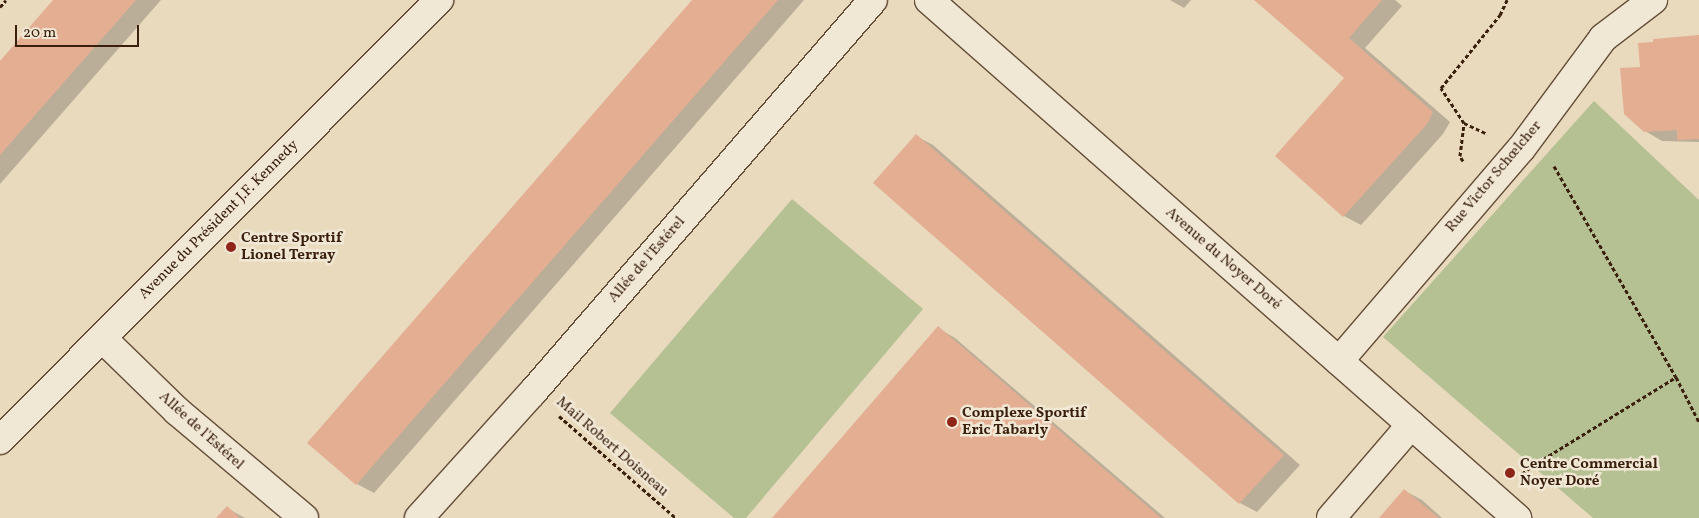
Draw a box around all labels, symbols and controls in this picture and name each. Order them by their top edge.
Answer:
scale bar [18,15,141,47]
text: 20 m [23,23,56,44]
street label: Rue Victor Schœlcher [1442,117,1546,237]
street label: Avenue du Président J.F. Kennedy [135,136,303,304]
street label: Avenue du Noyer Doré [1161,204,1285,314]
street label: Allée de l'Estérel [605,213,689,307]
place label: Centre Sportif Lionel Terray [241,229,342,264]
marker: Centre Sportif Lionel Terray [225,241,237,253]
street label: Allée de l'Estérel [155,388,247,474]
street label: Mail Robert Doisneau [552,393,672,501]
place label: Complexe Sportif Eric Tabarly [962,404,1086,439]
marker: Complexe Sportif Eric Tabarly [946,416,958,428]
place label: Centre Commercial Noyer Doré [1520,455,1658,490]
marker: Centre Commercial Noyer Doré [1504,467,1516,479]

